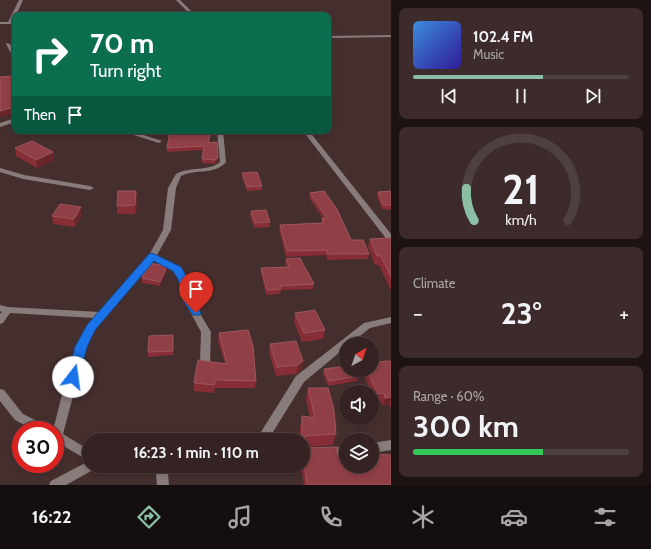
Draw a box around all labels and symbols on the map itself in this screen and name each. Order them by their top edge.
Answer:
pin [179,272,213,313]
north arrow [339,337,379,377]
position arrow [52,356,94,398]
speed limit sign: 30 [12,421,64,473]

